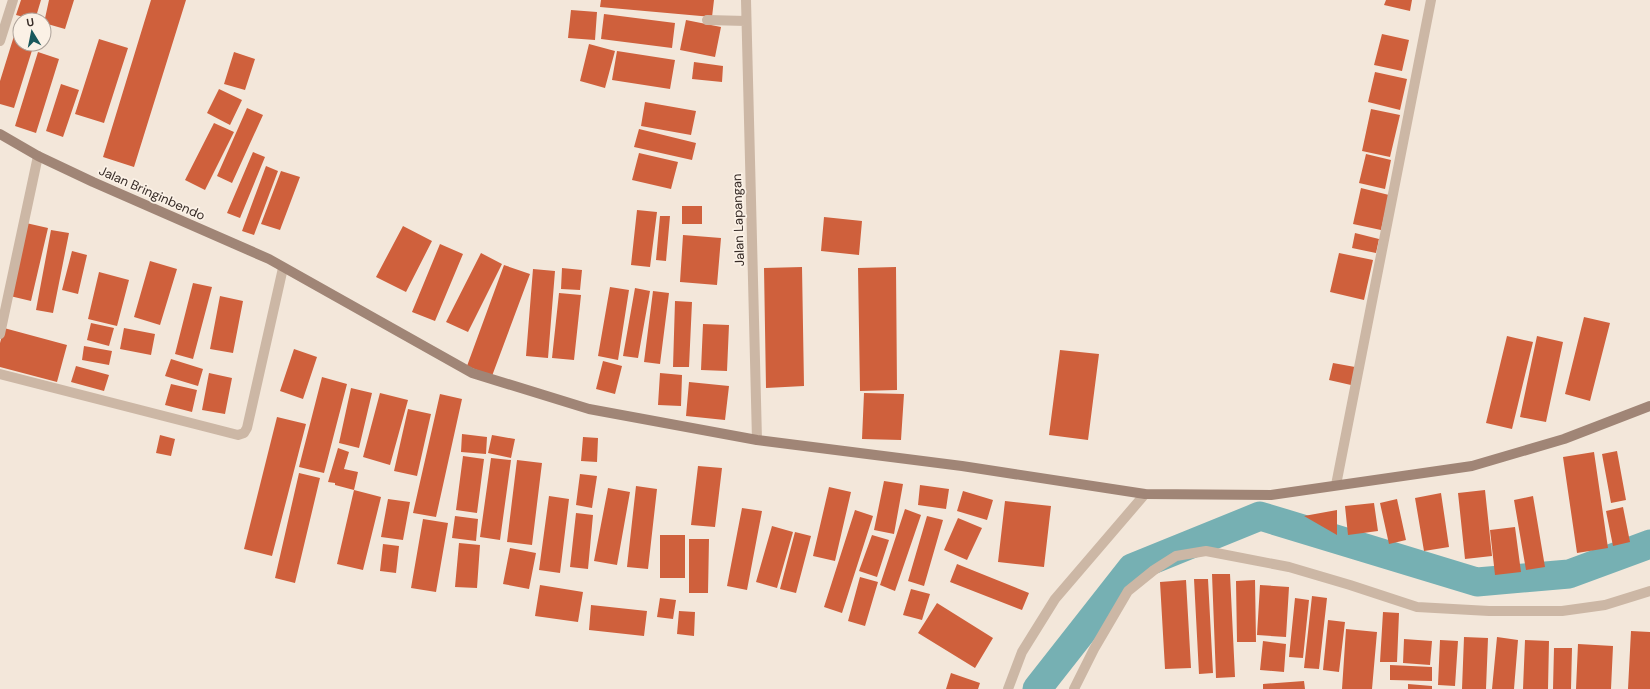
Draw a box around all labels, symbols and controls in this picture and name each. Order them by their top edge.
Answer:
north arrow [12,12,52,52]
text: U [25,15,35,30]
street label: Jalan Bringinbendo [96,162,208,224]
street label: Jalan Lapangan [728,173,748,267]

